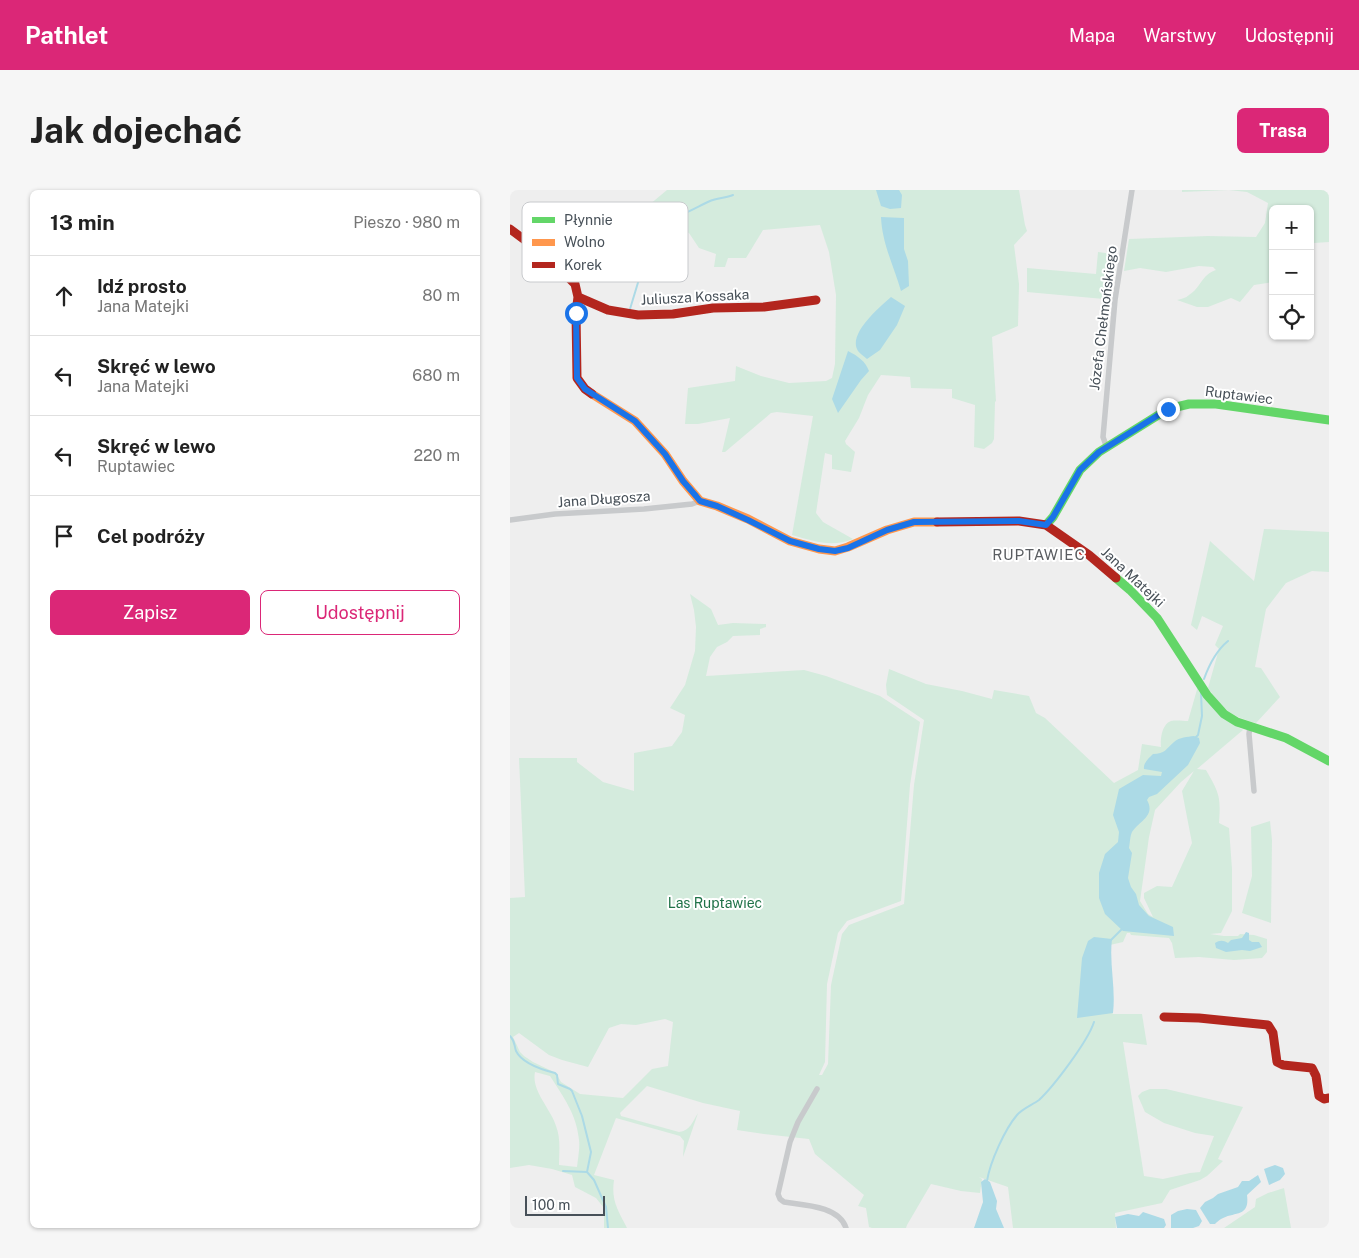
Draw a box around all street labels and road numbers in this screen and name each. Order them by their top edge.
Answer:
street label: Józefa Chełmońskiego [1086,245,1120,391]
street label: Juliusza Kossaka [640,286,750,308]
street label: Ruptawiec [1204,383,1274,407]
street label: Jana Długosza [557,488,651,510]
street label: Jana Matejki [1098,544,1168,610]

